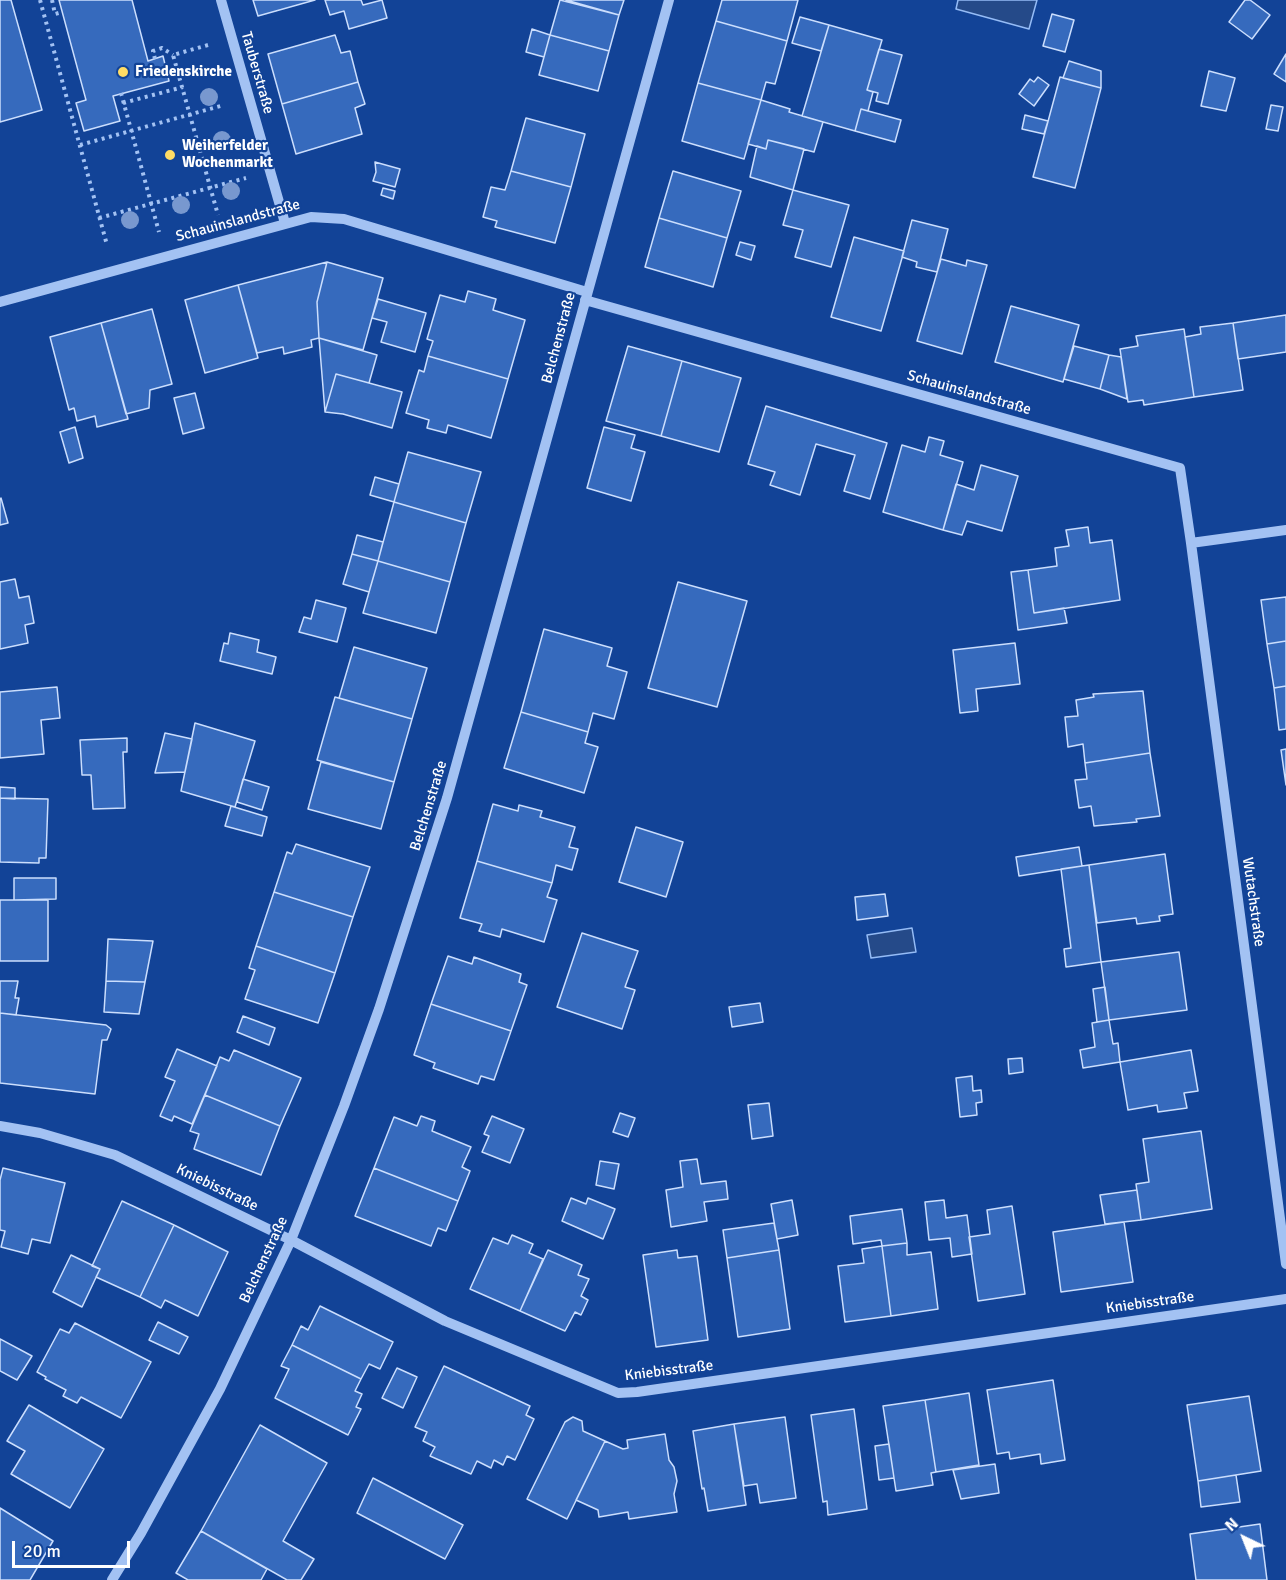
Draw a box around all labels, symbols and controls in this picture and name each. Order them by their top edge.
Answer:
street label: Tauberstraße [237,30,277,116]
place label: Friedenskirche [135,63,232,81]
marker: Friedenskirche [116,65,130,79]
place label: Weiherfelder Wochenmarkt [182,137,273,172]
marker: Weiherfelder Wochenmarkt [163,148,177,162]
street label: Schauinslandstraße [174,196,302,246]
street label: Belchenstraße [538,291,580,385]
street label: Schauinslandstraße [905,367,1033,419]
street label: Belchenstraße [407,759,451,853]
street label: Wutachstraße [1238,856,1268,948]
street label: Kniebisstraße [173,1160,261,1216]
street label: Belchenstraße [236,1214,292,1306]
street label: Kniebisstraße [1105,1288,1195,1318]
street label: Kniebisstraße [624,1357,714,1385]
north arrow [1214,1508,1274,1568]
text: N [1221,1514,1243,1536]
scale bar [15,1529,134,1567]
text: 20 m [23,1540,61,1562]

